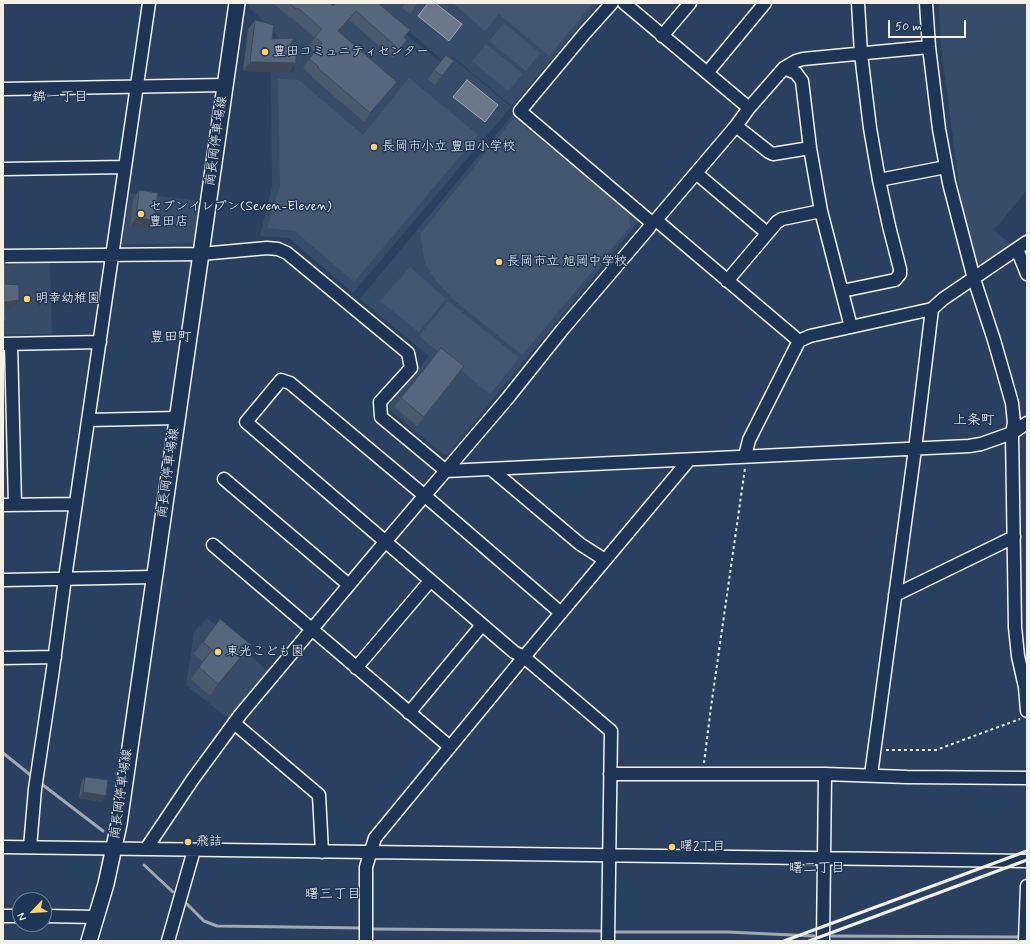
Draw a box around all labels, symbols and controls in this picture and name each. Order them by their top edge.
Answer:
scale bar [890,12,968,38]
text: 50 m [895,19,922,35]
place label: 豊田コミュニティセンター [273,44,429,60]
marker: 豊田コミュニティセンター [260,47,270,57]
district label: 錦一丁目 [32,90,88,106]
street label: 南長岡停車場線 [203,95,231,187]
place label: 長岡市小立 豊田小学校 [382,139,516,155]
marker: 長岡市小立 豊田小学校 [369,142,379,152]
place label: セブンイレブン(Seven-Eleven) 豊田店 [149,199,332,230]
marker: セブンイレブン(Seven-Eleven) 豊田店 [136,209,146,219]
place label: 長岡市立 旭岡中学校 [507,254,628,270]
marker: 長岡市立 旭岡中学校 [494,257,504,267]
place label: 明幸幼稚園 [35,291,100,307]
marker: 明幸幼稚園 [22,294,32,304]
district label: 豊田町 [150,330,192,346]
district label: 上条町 [953,413,995,429]
street label: 南長岡停車場線 [155,427,183,519]
place label: 東光こども園 [226,644,304,660]
marker: 東光こども園 [213,647,223,657]
street label: 南長岡停車場線 [108,748,136,840]
place label: 飛詰 [196,834,222,850]
marker: 飛詰 [183,837,193,847]
place label: 曙2丁目 [680,839,725,855]
marker: 曙2丁目 [667,842,677,852]
district label: 曙二丁目 [789,861,845,877]
district label: 曙三丁目 [305,887,361,903]
north arrow [12,892,52,932]
text: N [14,910,30,923]

